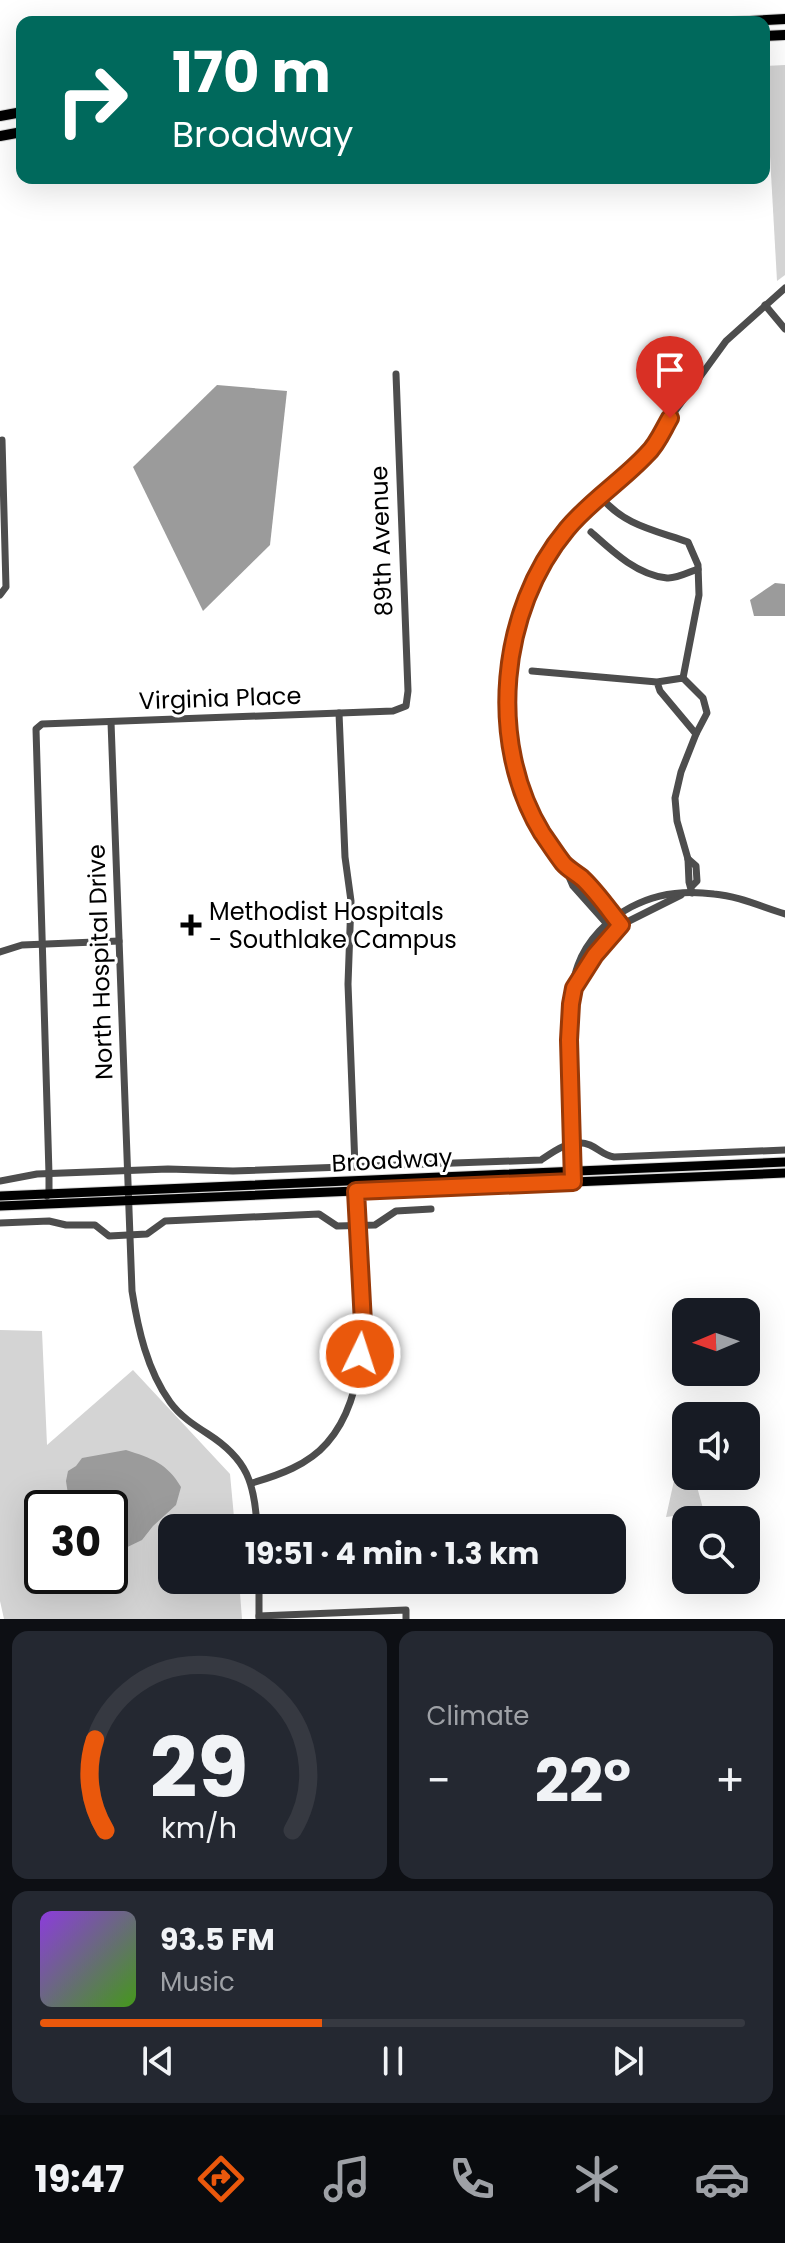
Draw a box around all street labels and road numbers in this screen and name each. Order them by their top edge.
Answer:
street label: 89th Avenue [362,465,400,617]
street label: Virginia Place [138,679,302,717]
street label: North Hospital Drive [79,844,121,1080]
street label: Broadway [331,1140,454,1180]

